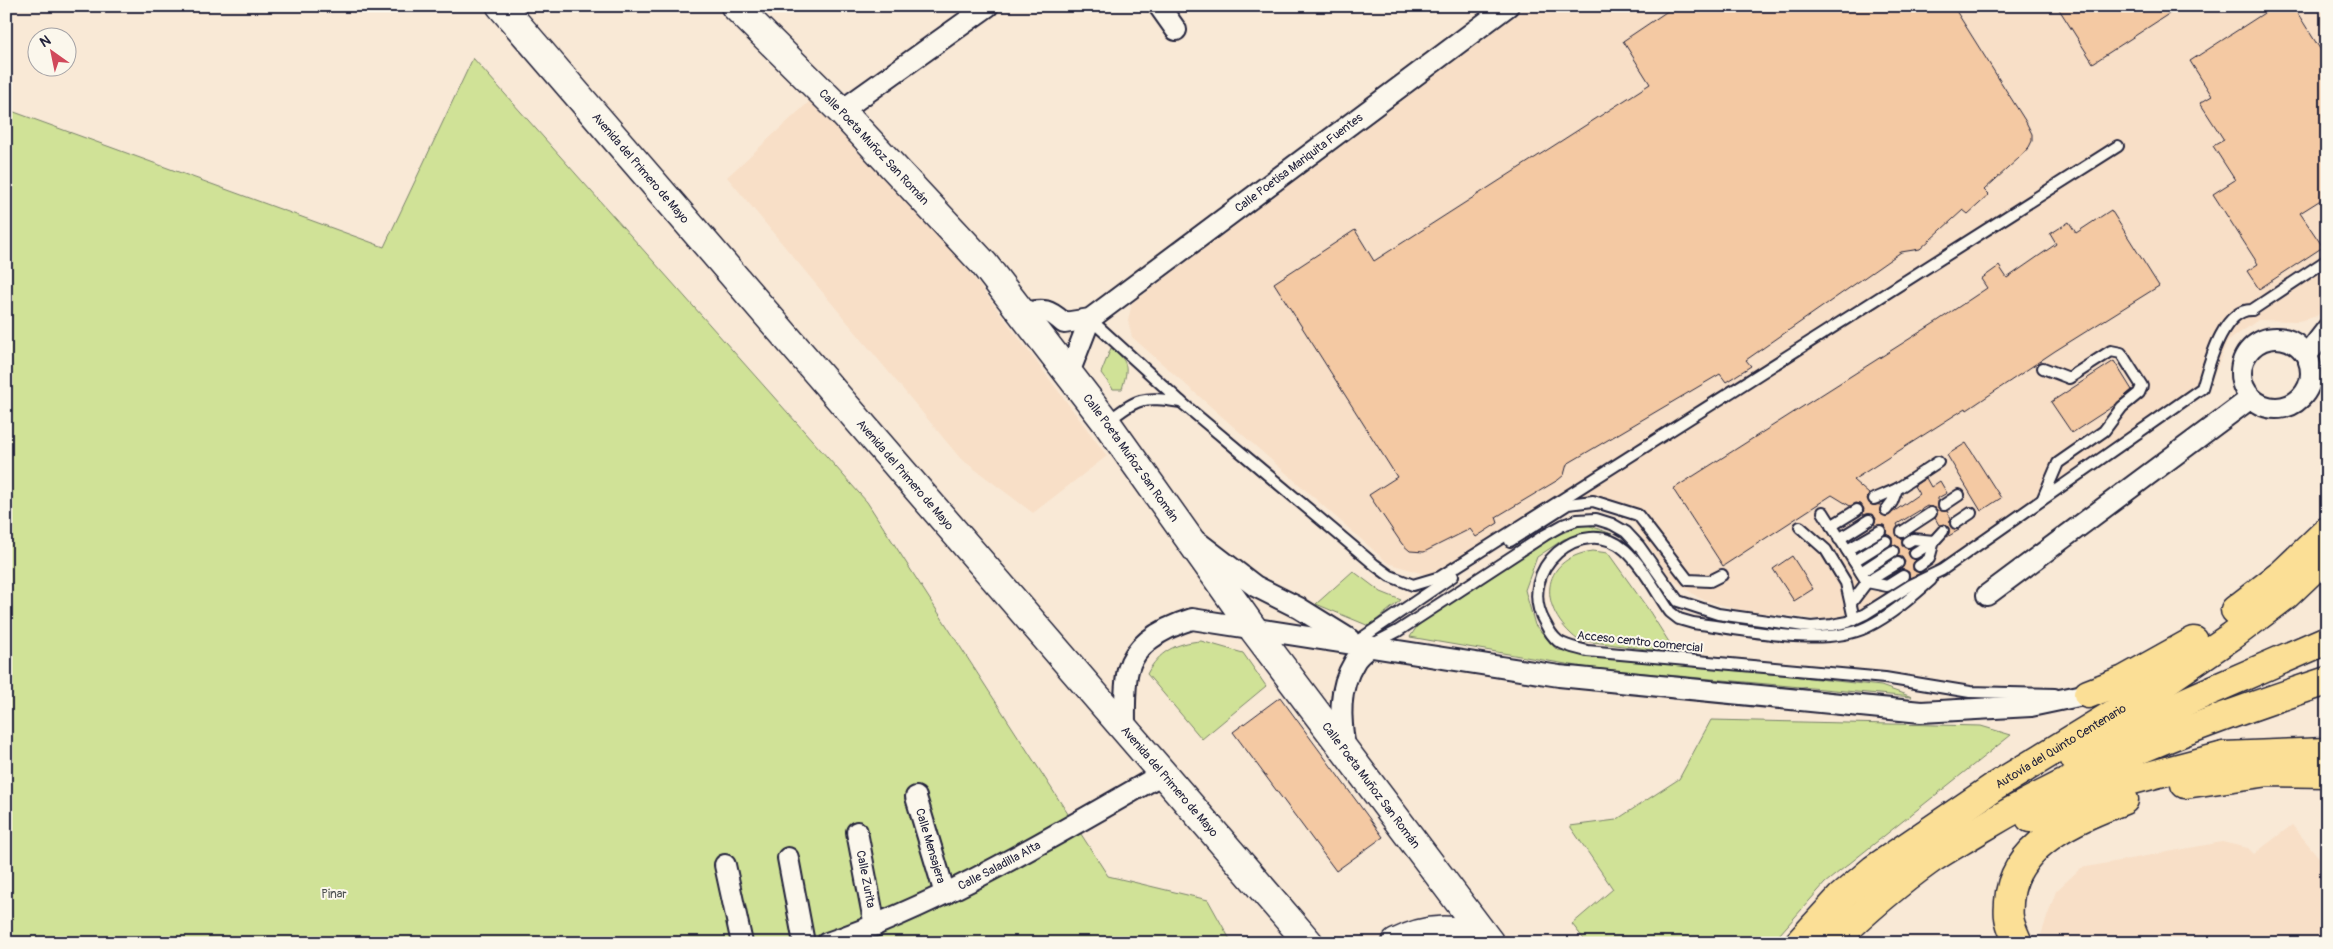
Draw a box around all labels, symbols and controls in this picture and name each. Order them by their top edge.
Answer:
north arrow [28,28,78,78]
text: N [37,32,54,51]
street label: Calle Poeta Muñoz San Román [816,86,933,208]
street label: Avenida del Primero de Mayo [589,110,693,227]
street label: Calle Poetisa Mariquita Fuentes [1232,110,1366,215]
street label: Calle Poeta Muñoz San Román [1080,391,1182,525]
street label: Avenida del Primero de Mayo [853,416,957,534]
street label: Acceso centro comercial [1576,628,1704,656]
street label: Autovía del Quinto Centenario [1992,700,2129,792]
street label: Calle Poeta Muñoz San Román [1319,719,1424,851]
street label: Avenida del Primero de Mayo [1118,723,1222,840]
street label: Calle Mensajera [912,806,949,886]
street label: Calle Saladilla Alta [955,837,1043,893]
street label: Calle Zurita [853,849,879,910]
park label: Pinar [321,887,347,902]

